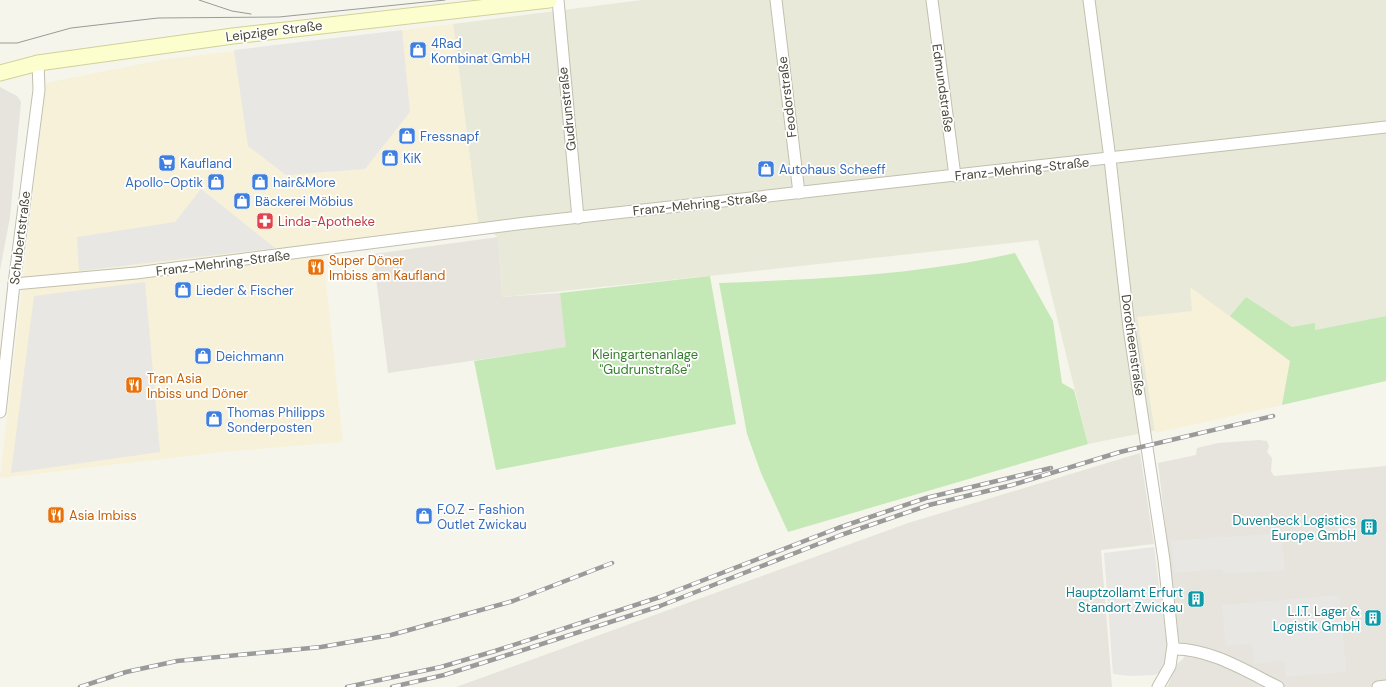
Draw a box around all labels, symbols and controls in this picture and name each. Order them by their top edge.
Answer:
street label: Leipziger Straße [225,17,323,45]
place label: 4Rad Kombinat GmbH [431,35,530,67]
shop icon: 4Rad Kombinat GmbH [408,40,428,60]
street label: Edmundstraße [928,43,958,133]
street label: Feodorstraße [774,56,800,138]
street label: Gudrunstraße [554,66,580,152]
shop icon: Fressnapf [397,126,417,146]
place label: Fressnapf [420,128,480,145]
shop icon: KiK [380,148,400,168]
place label: KiK [403,150,422,167]
supermarket icon: Kaufland [157,153,177,173]
street label: Franz-Mehring-Straße [954,153,1090,185]
place label: Kaufland [180,155,232,172]
shop icon: Autohaus Scheeff [756,159,776,179]
place label: Autohaus Scheeff [779,161,886,178]
shop icon: Apollo-Optik [206,172,226,192]
shop icon: hair&More [250,172,270,192]
place label: Apollo-Optik [125,174,203,191]
place label: hair&More [273,174,336,191]
street label: Franz-Mehring-Straße [632,188,768,220]
street label: Schubertstraße [6,190,34,286]
shop icon: Bäckerei Möbius [232,191,252,211]
place label: Bäckerei Möbius [255,193,353,210]
pharmacy icon: Linda-Apotheke [255,211,275,231]
place label: Linda-Apotheke [278,213,375,230]
street label: Franz-Mehring-Straße [155,246,291,280]
place label: Super Döner Imbiss am Kaufland [329,252,445,284]
restaurant icon: Super Döner Imbiss am Kaufland [306,257,326,277]
shop icon: Lieder & Fischer [173,280,193,300]
place label: Lieder & Fischer [196,282,294,299]
street label: Dorotheenstraße [1117,293,1149,397]
shop icon: Deichmann [193,346,213,366]
park label: Kleingartenanlage "Gudrunstraße" [592,346,698,378]
place label: Deichmann [216,348,284,365]
place label: Tran Asia Inbiss und Döner [147,370,248,402]
restaurant icon: Tran Asia Inbiss und Döner [124,375,144,395]
place label: Thomas Philipps Sonderposten [227,404,325,436]
shop icon: Thomas Philipps Sonderposten [204,409,224,429]
place label: F.O.Z - Fashion Outlet Zwickau [437,501,527,533]
restaurant icon: Asia Imbiss [46,505,66,525]
shop icon: F.O.Z - Fashion Outlet Zwickau [414,506,434,526]
place label: Asia Imbiss [69,507,137,524]
place label: Duvenbeck Logistics Europe GmbH [1232,512,1356,544]
building icon: Duvenbeck Logistics Europe GmbH [1359,517,1379,537]
place label: Hauptzollamt Erfurt Standort Zwickau [1066,584,1183,616]
building icon: Hauptzollamt Erfurt Standort Zwickau [1186,589,1206,609]
place label: L.I.T. Lager & Logistik GmbH [1273,603,1360,635]
building icon: L.I.T. Lager & Logistik GmbH [1363,608,1383,628]

